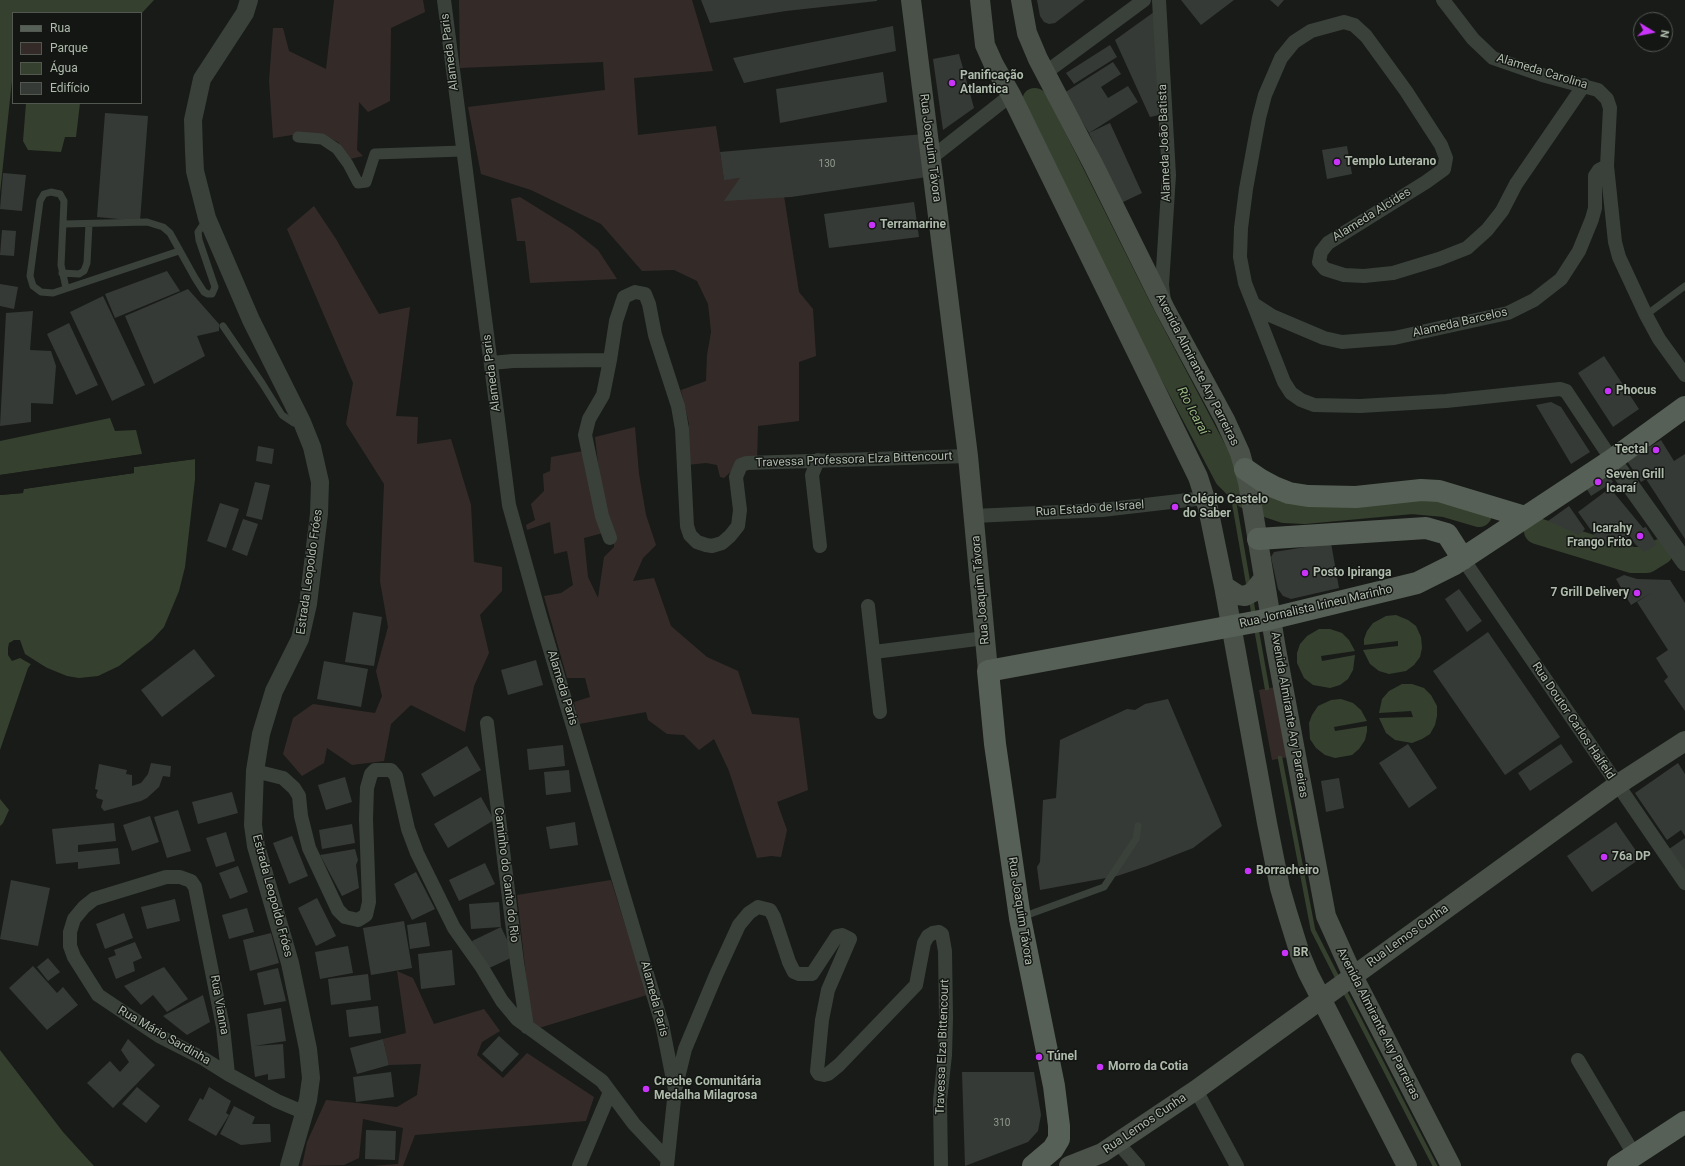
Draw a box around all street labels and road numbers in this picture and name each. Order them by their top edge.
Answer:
street label: Alameda Paris [438,13,462,91]
street label: Alameda Carolina [1495,51,1589,93]
street label: Alameda João Batista [1156,84,1174,202]
street label: Rua Joaquim Távora [916,93,944,203]
street label: Alameda Alcides [1330,185,1414,245]
street label: Avenida Almirante Ary Parreiras [1152,292,1242,448]
street label: Alameda Barcelos [1411,305,1509,341]
street label: Alameda Paris [480,334,504,412]
street label: Travessa Professora Elza Bittencourt [755,449,953,471]
street label: Rua Estado de Israel [1035,498,1145,520]
street label: Estrada Leopoldo Fróes [294,509,326,635]
street label: Rua Joaquim Távora [969,535,993,645]
street label: Rua Jornalista Irineu Marinho [1238,582,1394,632]
street label: Avenida Almirante Ary Parreiras [1267,631,1311,799]
street label: Alameda Paris [544,649,580,727]
street label: Rua Doutor Carlos Halfeld [1528,660,1618,782]
street label: Caminho do Canto do Rio [491,807,521,943]
street label: Estrada Leopoldo Fróes [249,833,295,959]
street label: Rua Joaquim Távora [1004,856,1036,966]
street label: Rua Lemos Cunha [1365,902,1451,970]
street label: Avenida Almirante Ary Parreiras [1333,946,1423,1102]
street label: Alameda Paris [637,960,671,1038]
street label: Rua Vianna [207,974,231,1036]
street label: Travessa Elza Bittencourt [933,979,953,1115]
street label: Rua Mário Sardinha [115,1004,213,1068]
street label: Rua Lemos Cunha [1101,1091,1189,1157]

